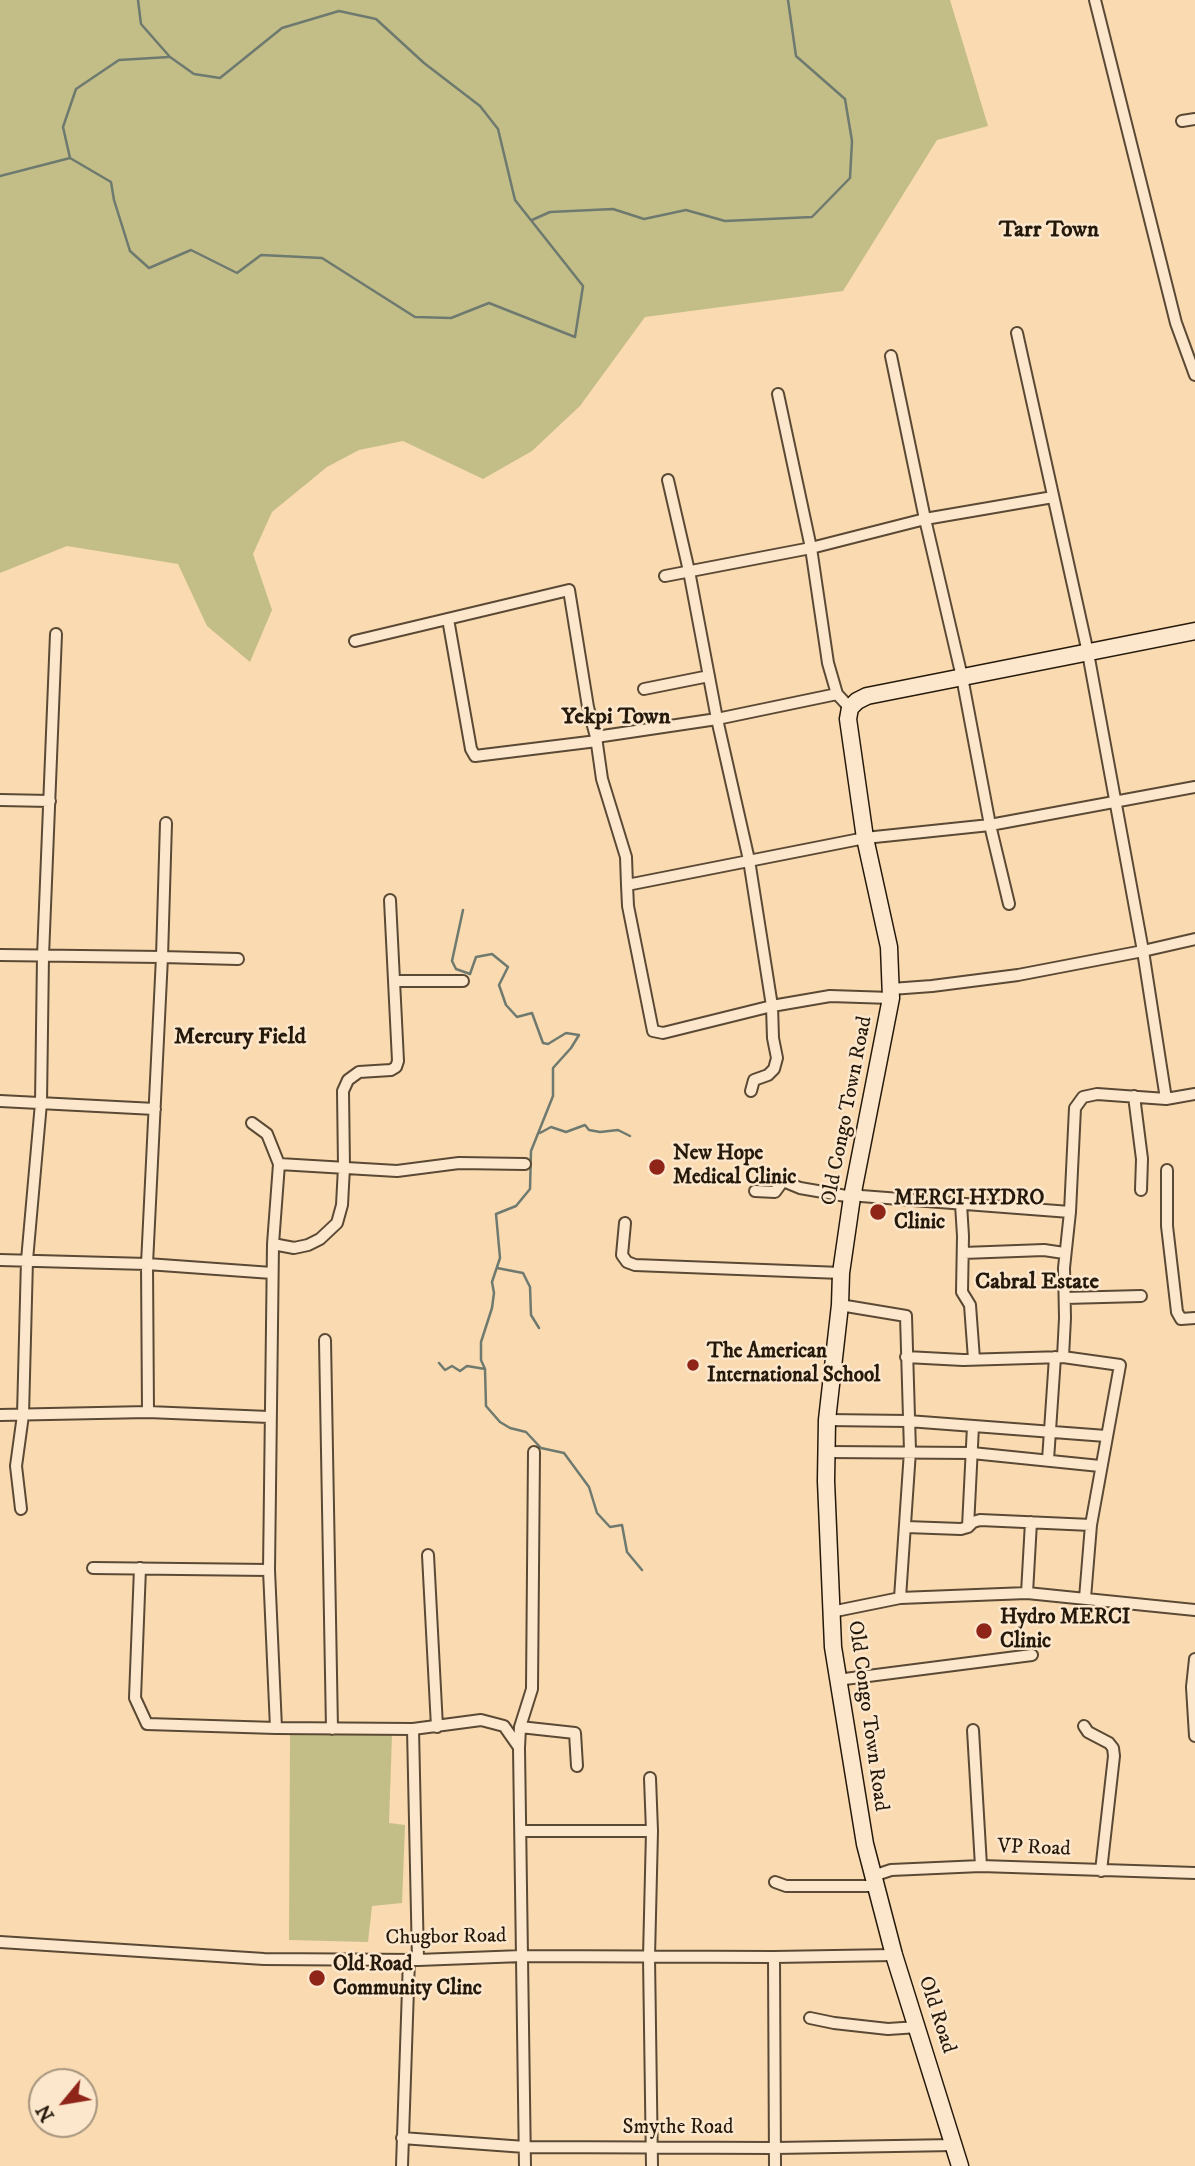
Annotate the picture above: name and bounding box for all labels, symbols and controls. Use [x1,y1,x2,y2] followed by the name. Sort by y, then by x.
[999,217,1099,245] district label: Tarr Town
[561,704,671,732] district label: Yekpi Town
[817,1014,879,1208] street label: Old Congo Town Road
[174,1024,306,1052] district label: Mercury Field
[673,1142,796,1192] place label: New Hope Medical Clinic
[647,1157,667,1177] marker: New Hope Medical Clinic
[894,1187,1044,1237] place label: MERCI HYDRO Clinic
[868,1202,888,1222] marker: MERCI HYDRO Clinic
[975,1269,1099,1297] district label: Cabral Estate
[707,1340,880,1390] place label: The American International School
[685,1357,701,1373] marker: The American International School
[1000,1606,1131,1656] place label: Hydro MERCI Clinic
[841,1619,893,1813] street label: Old Congo Town Road
[974,1621,994,1641] marker: Hydro MERCI Clinic
[997,1835,1071,1863] street label: VP Road
[385,1924,507,1952] street label: Chugbor Road
[333,1953,482,2003] place label: Old Road Community Clinc
[307,1968,327,1988] marker: Old Road Community Clinc
[912,1973,960,2057] street label: Old Road
[28,2068,98,2138] north arrow
[32,2100,60,2125] text: N
[623,2116,733,2142] street label: Smythe Road

